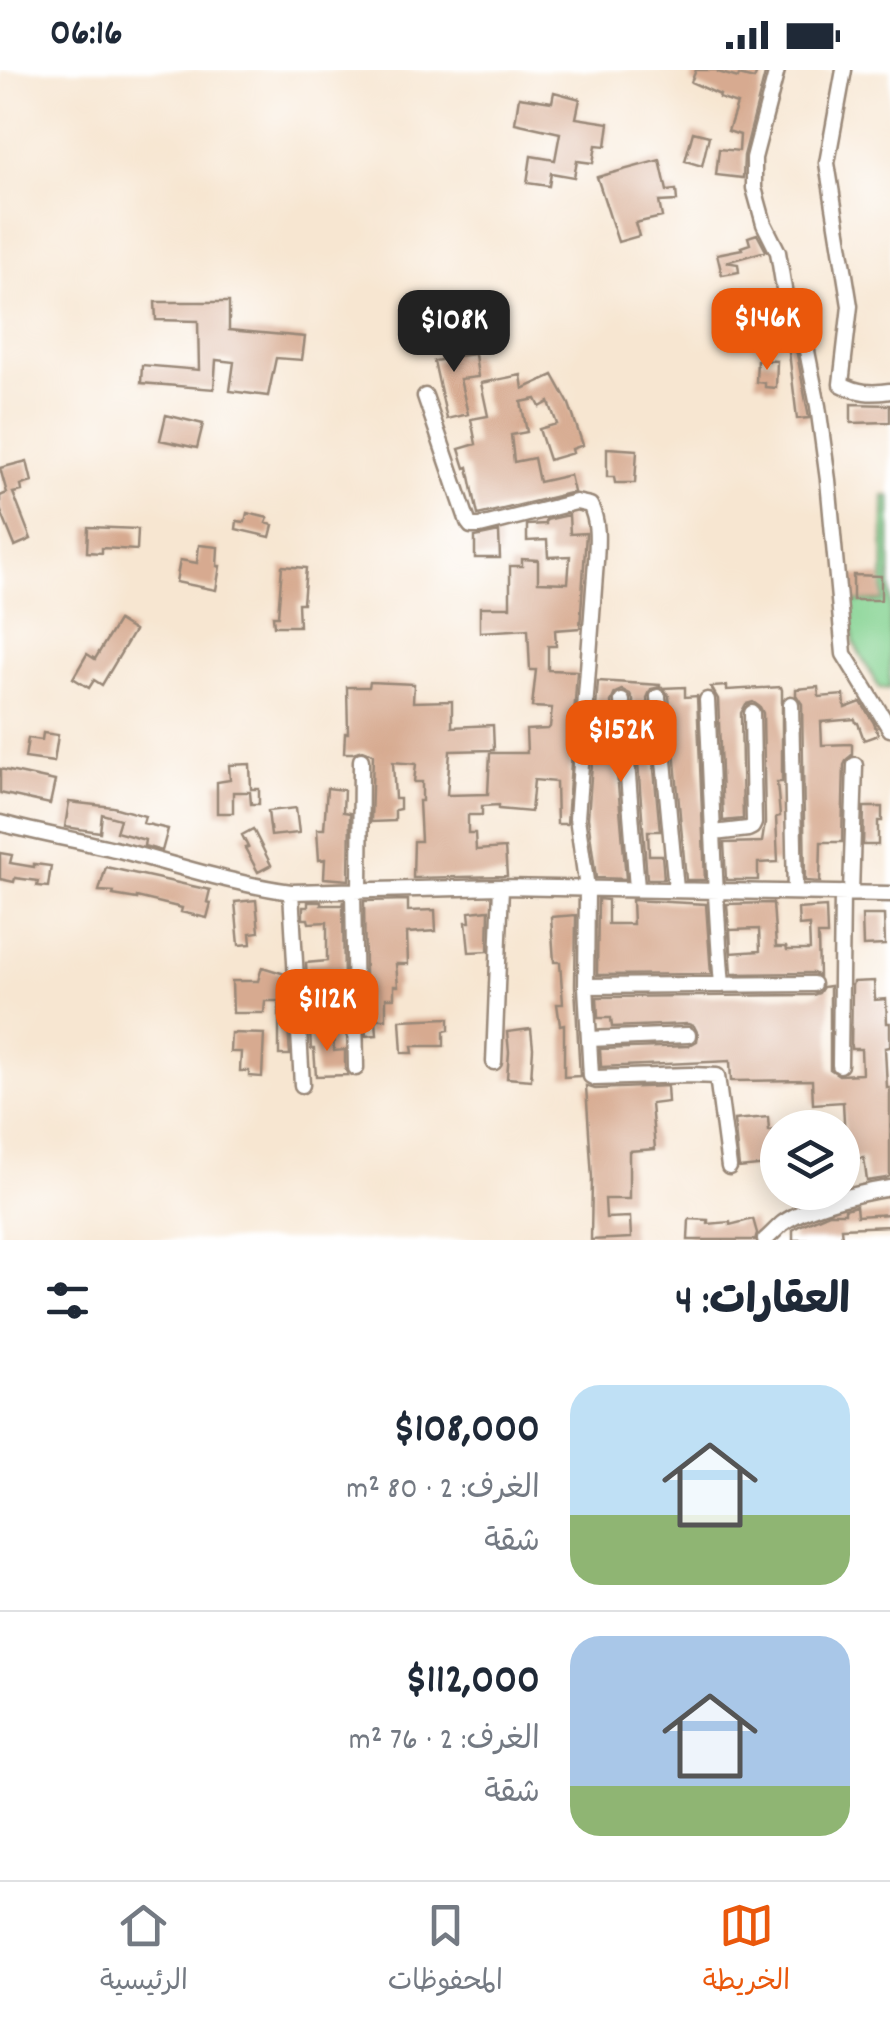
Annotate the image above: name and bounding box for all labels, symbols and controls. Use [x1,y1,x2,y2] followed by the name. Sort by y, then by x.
[50,8,123,63] text: 06:16
[697,288,837,373] pin: $146K
[384,290,524,375] pin: $108K
[734,297,800,343] text: $146K
[420,299,488,345] text: $108K
[551,700,691,785] pin: $152K
[588,709,654,755] text: $152K
[257,969,397,1054] pin: $112K
[297,978,357,1024] text: $112K
[760,1110,860,1210] map controls
[760,1110,860,1210] button: layers
[40,1273,95,1328] icon: filters
[675,1274,850,1334] text: العقارات: 4
[393,1402,540,1462] text: $108,000
[650,1425,770,1545] icon: home
[346,1468,540,1514] text: الغرف: 2 · 80 m²
[484,1521,540,1567] text: شقة
[405,1653,540,1713] text: $112,000
[650,1676,770,1796] icon: home
[349,1719,540,1765] text: الغرف: 2 · 76 m²
[484,1772,540,1818] text: شقة
[100,1898,188,2004] tab: الرئيسية
[388,1898,503,2004] tab: المحفوظات
[703,1898,790,2004] tab: الخريطة

